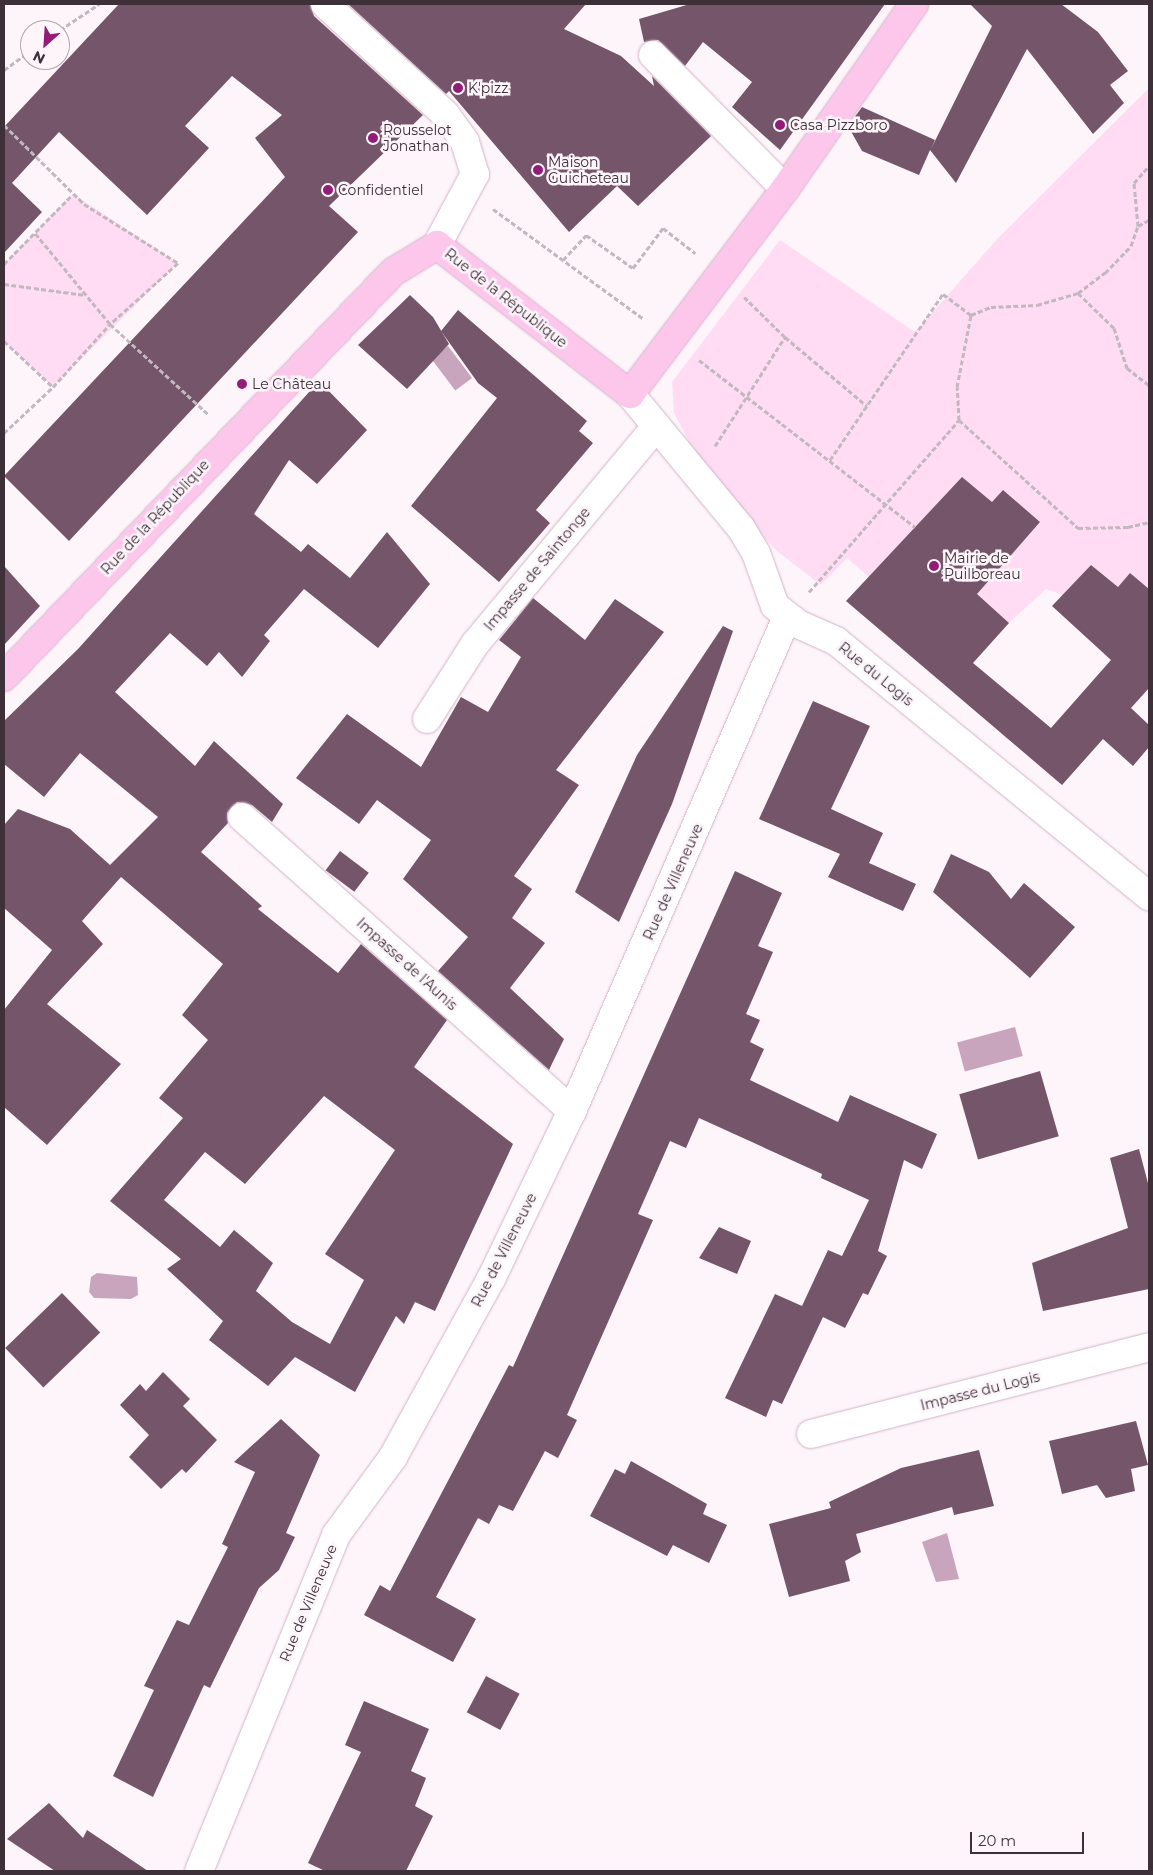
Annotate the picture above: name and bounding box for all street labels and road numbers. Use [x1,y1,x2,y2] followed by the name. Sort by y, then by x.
[441,245,571,351] street label: Rue de la République
[97,456,213,578] street label: Rue de la République
[480,504,594,634] street label: Impasse de Saintonge
[835,639,917,709] street label: Rue du Logis
[640,821,706,943] street label: Rue de Villeneuve
[353,914,461,1014] street label: Impasse de l'Aunis
[468,1190,540,1310] street label: Rue de Villeneuve
[919,1368,1041,1414] street label: Impasse du Logis
[276,1542,340,1664] street label: Rue de Villeneuve

